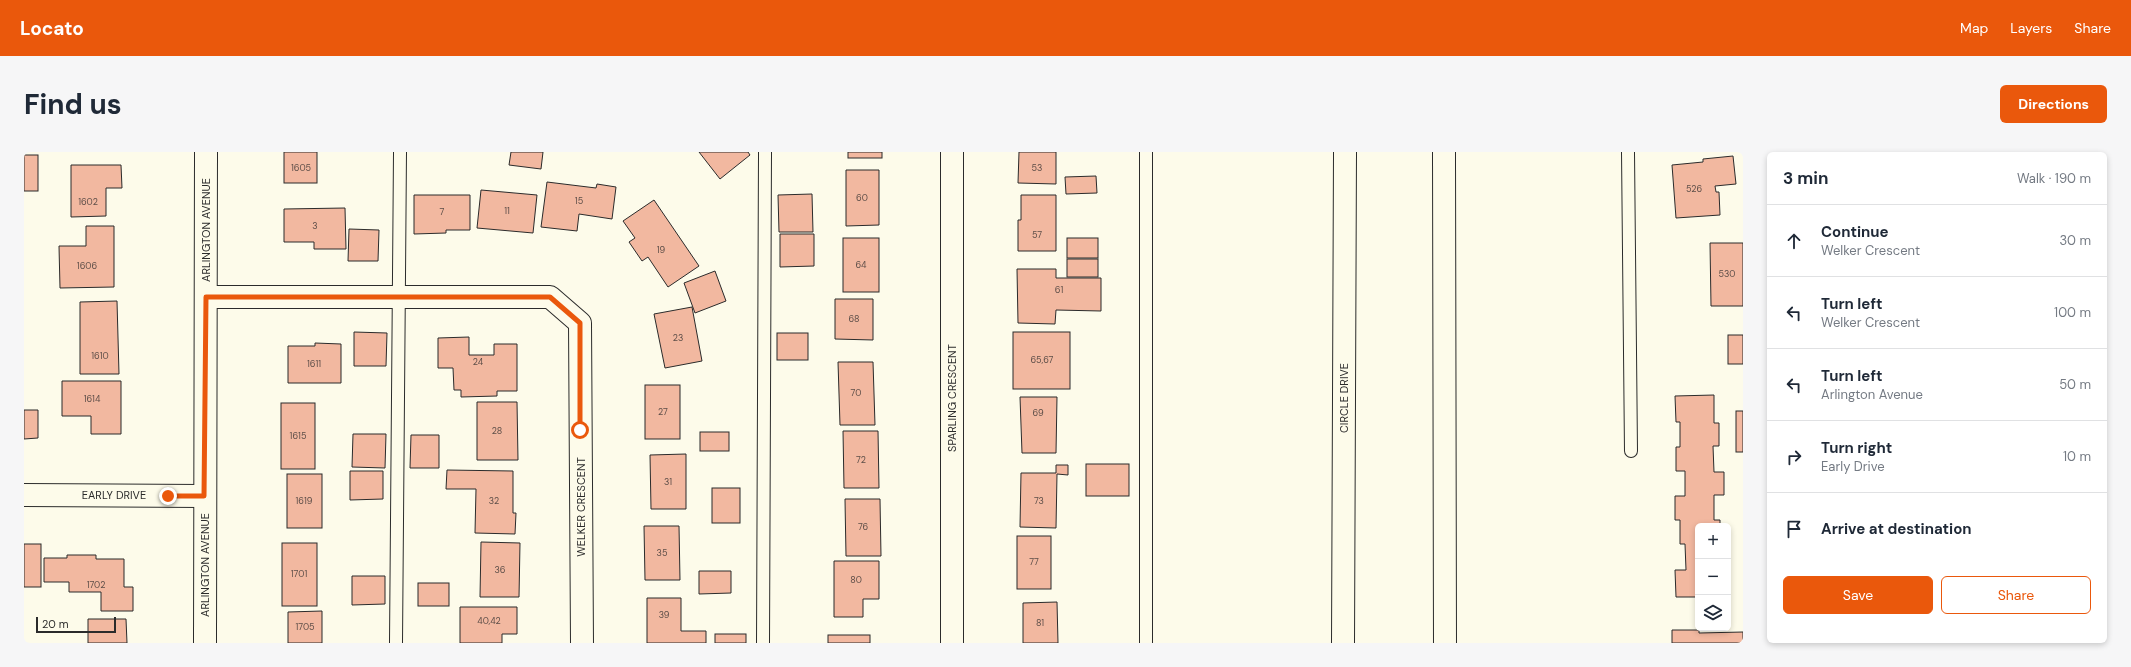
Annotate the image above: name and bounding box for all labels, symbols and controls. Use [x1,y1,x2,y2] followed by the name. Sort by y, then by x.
[20,16,84,41] text: Locato
[1960,19,1988,37] text: Map
[2010,19,2052,37] text: Layers
[2074,19,2111,37] text: Share
[2000,85,2107,123] button: Directions
[24,86,122,123] text: Find us
[291,162,311,174] house number: 1605
[1032,162,1042,174] house number: 53
[1783,167,1828,189] text: 3 min
[2017,170,2091,187] text: Walk · 190 m
[199,178,213,282] street label: ARLINGTON AVENUE
[1686,183,1702,195] house number: 526
[856,192,868,204] house number: 60
[575,195,583,207] house number: 15
[78,196,98,208] house number: 1602
[504,205,510,217] house number: 11
[440,206,445,218] house number: 7
[312,220,318,232] house number: 3
[1821,222,1889,242] text: Continue
[1032,229,1042,241] house number: 57
[1783,230,1805,252] icon: ahead
[2059,232,2091,249] text: 30 m
[1821,242,1920,259] text: Welker Crescent
[657,244,666,256] house number: 19
[855,259,867,271] house number: 64
[77,260,97,272] house number: 1606
[1719,268,1735,280] house number: 530
[1055,284,1063,296] house number: 61
[1821,294,1882,314] text: Turn left
[1783,302,1805,324] icon: left
[2054,304,2091,321] text: 100 m
[848,313,860,325] house number: 68
[1821,314,1920,331] text: Welker Crescent
[673,332,683,344] house number: 23
[945,344,959,452] street label: SPARLING CRESCENT
[91,350,109,362] house number: 1610
[1031,354,1054,366] house number: 65,67
[473,356,484,368] house number: 24
[307,358,321,370] house number: 1611
[1337,363,1351,433] street label: CIRCLE DRIVE
[1821,366,1882,386] text: Turn left
[1783,374,1805,396] icon: left
[2059,376,2091,393] text: 50 m
[1821,386,1923,403] text: Arlington Avenue
[851,387,861,399] house number: 70
[84,393,101,405] house number: 1614
[658,406,668,418] house number: 27
[1032,407,1044,419] house number: 69
[571,421,589,439] route start
[492,425,502,437] house number: 28
[290,430,306,442] house number: 1615
[1821,438,1892,458] text: Turn right
[1783,446,1805,468] icon: right
[2063,448,2091,465] text: 10 m
[856,454,866,466] house number: 72
[574,457,588,557] street label: WELKER CRESCENT
[1821,458,1885,475] text: Early Drive
[664,476,672,488] house number: 31
[159,487,177,505] route end
[82,488,146,502] street label: EARLY DRIVE
[296,495,313,507] house number: 1619
[489,495,499,507] house number: 32
[1034,495,1044,507] house number: 73
[198,513,212,617] street label: ARLINGTON AVENUE
[1783,518,1805,540] icon: arrive
[1821,519,1972,539] text: Arrive at destination
[858,521,868,533] house number: 76
[1695,523,1731,631] map controls
[1695,523,1731,559] button: +
[657,547,667,559] house number: 35
[1029,556,1039,568] house number: 77
[1695,559,1731,595] button: −
[495,564,506,576] house number: 36
[291,568,307,580] house number: 1701
[850,574,862,586] house number: 80
[1783,576,1933,614] button: Save
[1941,576,2091,614] button: Share
[87,579,105,591] house number: 1702
[1695,595,1731,631] button: layers
[659,609,670,621] house number: 39
[36,615,116,634] scale bar
[477,615,501,627] house number: 40,42
[42,617,68,631] text: 20 m
[1036,617,1044,629] house number: 81
[295,621,315,633] house number: 1705

